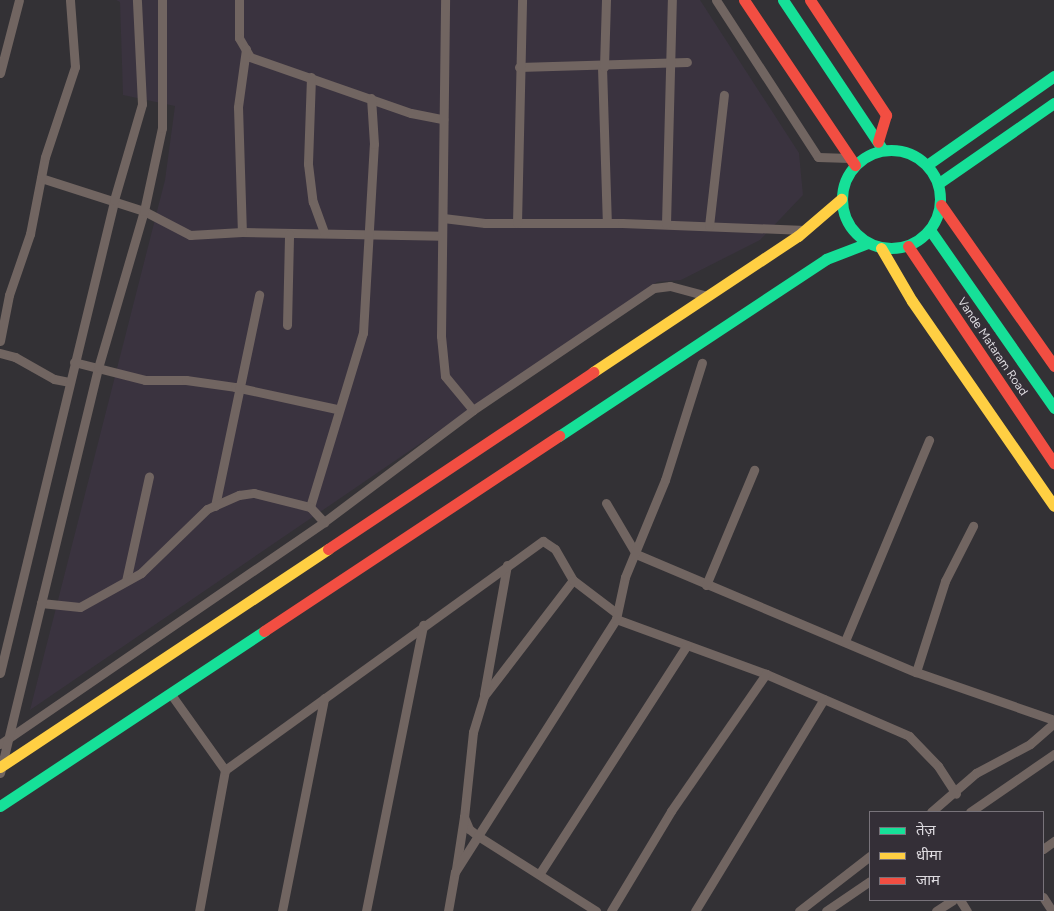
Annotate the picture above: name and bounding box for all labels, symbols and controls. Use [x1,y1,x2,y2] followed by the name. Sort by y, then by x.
[954,295,1030,399] street label: Vande Mataram Road
[869,811,1044,901] legend
[916,821,936,839] text: तेज़
[916,846,942,864] text: धीमा
[916,871,940,889] text: जाम

